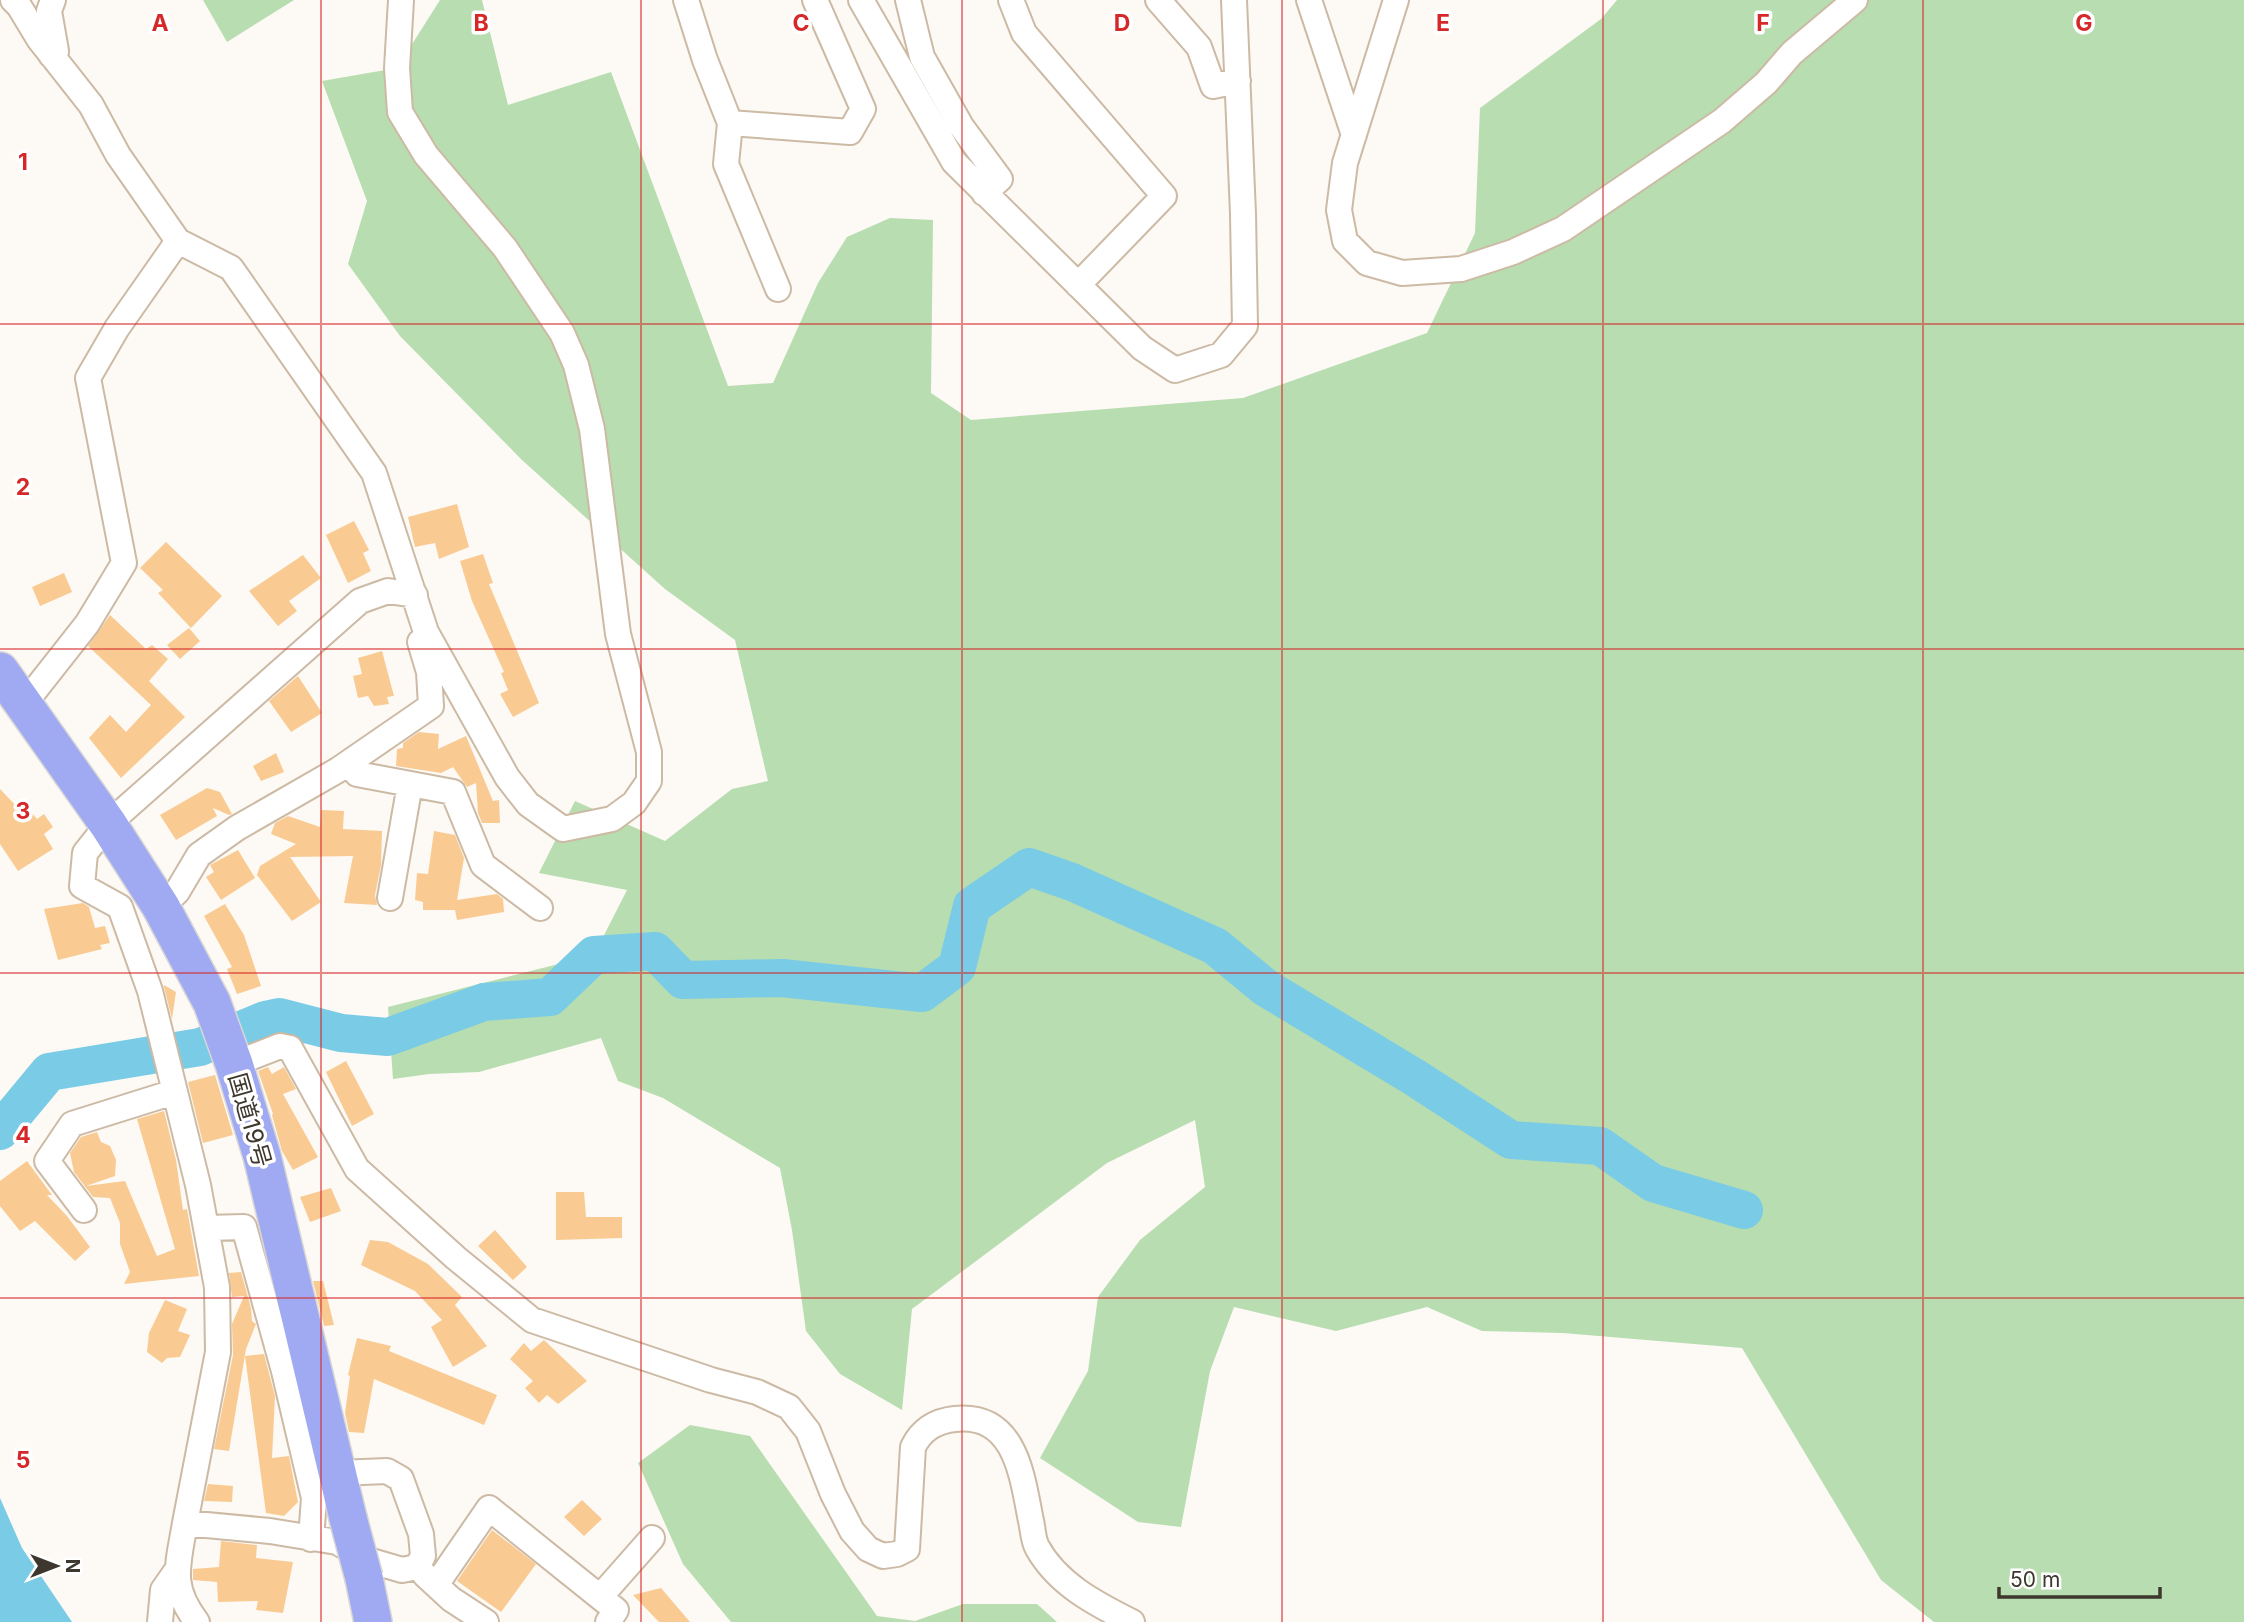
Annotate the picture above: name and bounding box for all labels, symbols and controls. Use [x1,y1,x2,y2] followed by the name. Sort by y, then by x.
[151,9,169,37] text: A
[473,9,489,37] text: B
[792,9,810,37] text: C
[1114,9,1130,37] text: D
[1436,9,1450,37] text: E
[1756,9,1770,37] text: F
[2075,9,2093,37] text: G
[18,148,28,176] text: 1
[16,473,30,501] text: 2
[16,797,30,825] text: 3
[223,1070,277,1170] street label: 国道19号
[15,1121,31,1149] text: 4
[16,1446,30,1474] text: 5
[21,1531,91,1601] north arrow
[1999,1556,2160,1600] scale bar
[61,1559,84,1573] text: N
[2010,1567,2060,1592] text: 50 m

